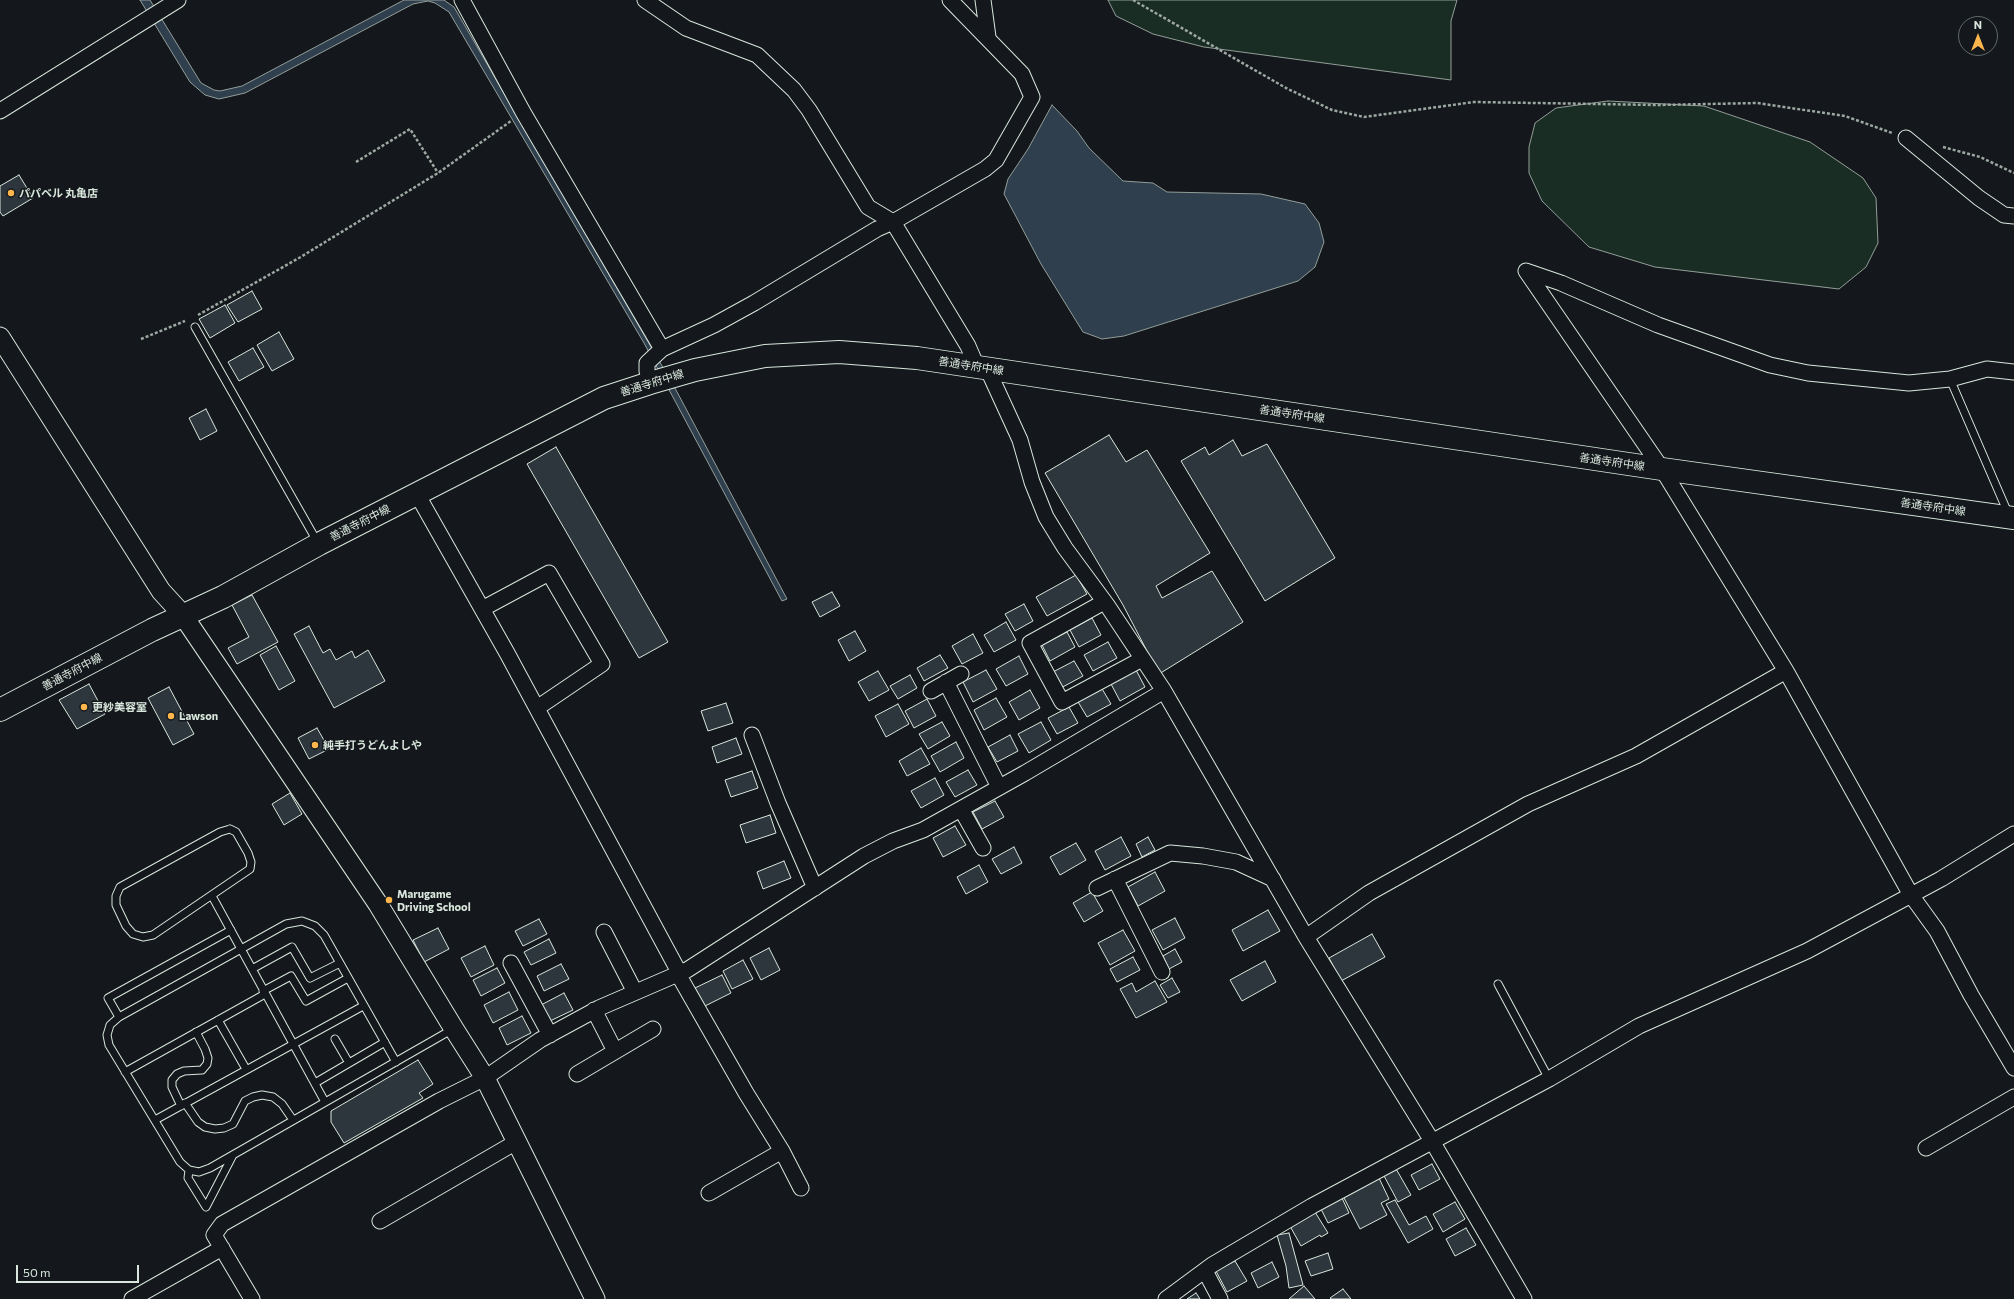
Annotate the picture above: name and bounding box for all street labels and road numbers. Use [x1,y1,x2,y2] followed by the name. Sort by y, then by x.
[937,354,1005,378] street label: 善通寺府中線
[619,367,685,399] street label: 善通寺府中線
[1258,403,1326,425] street label: 善通寺府中線
[1578,451,1646,473] street label: 善通寺府中線
[1899,496,1967,518] street label: 善通寺府中線
[328,502,392,544] street label: 善通寺府中線
[40,651,104,693] street label: 善通寺府中線

